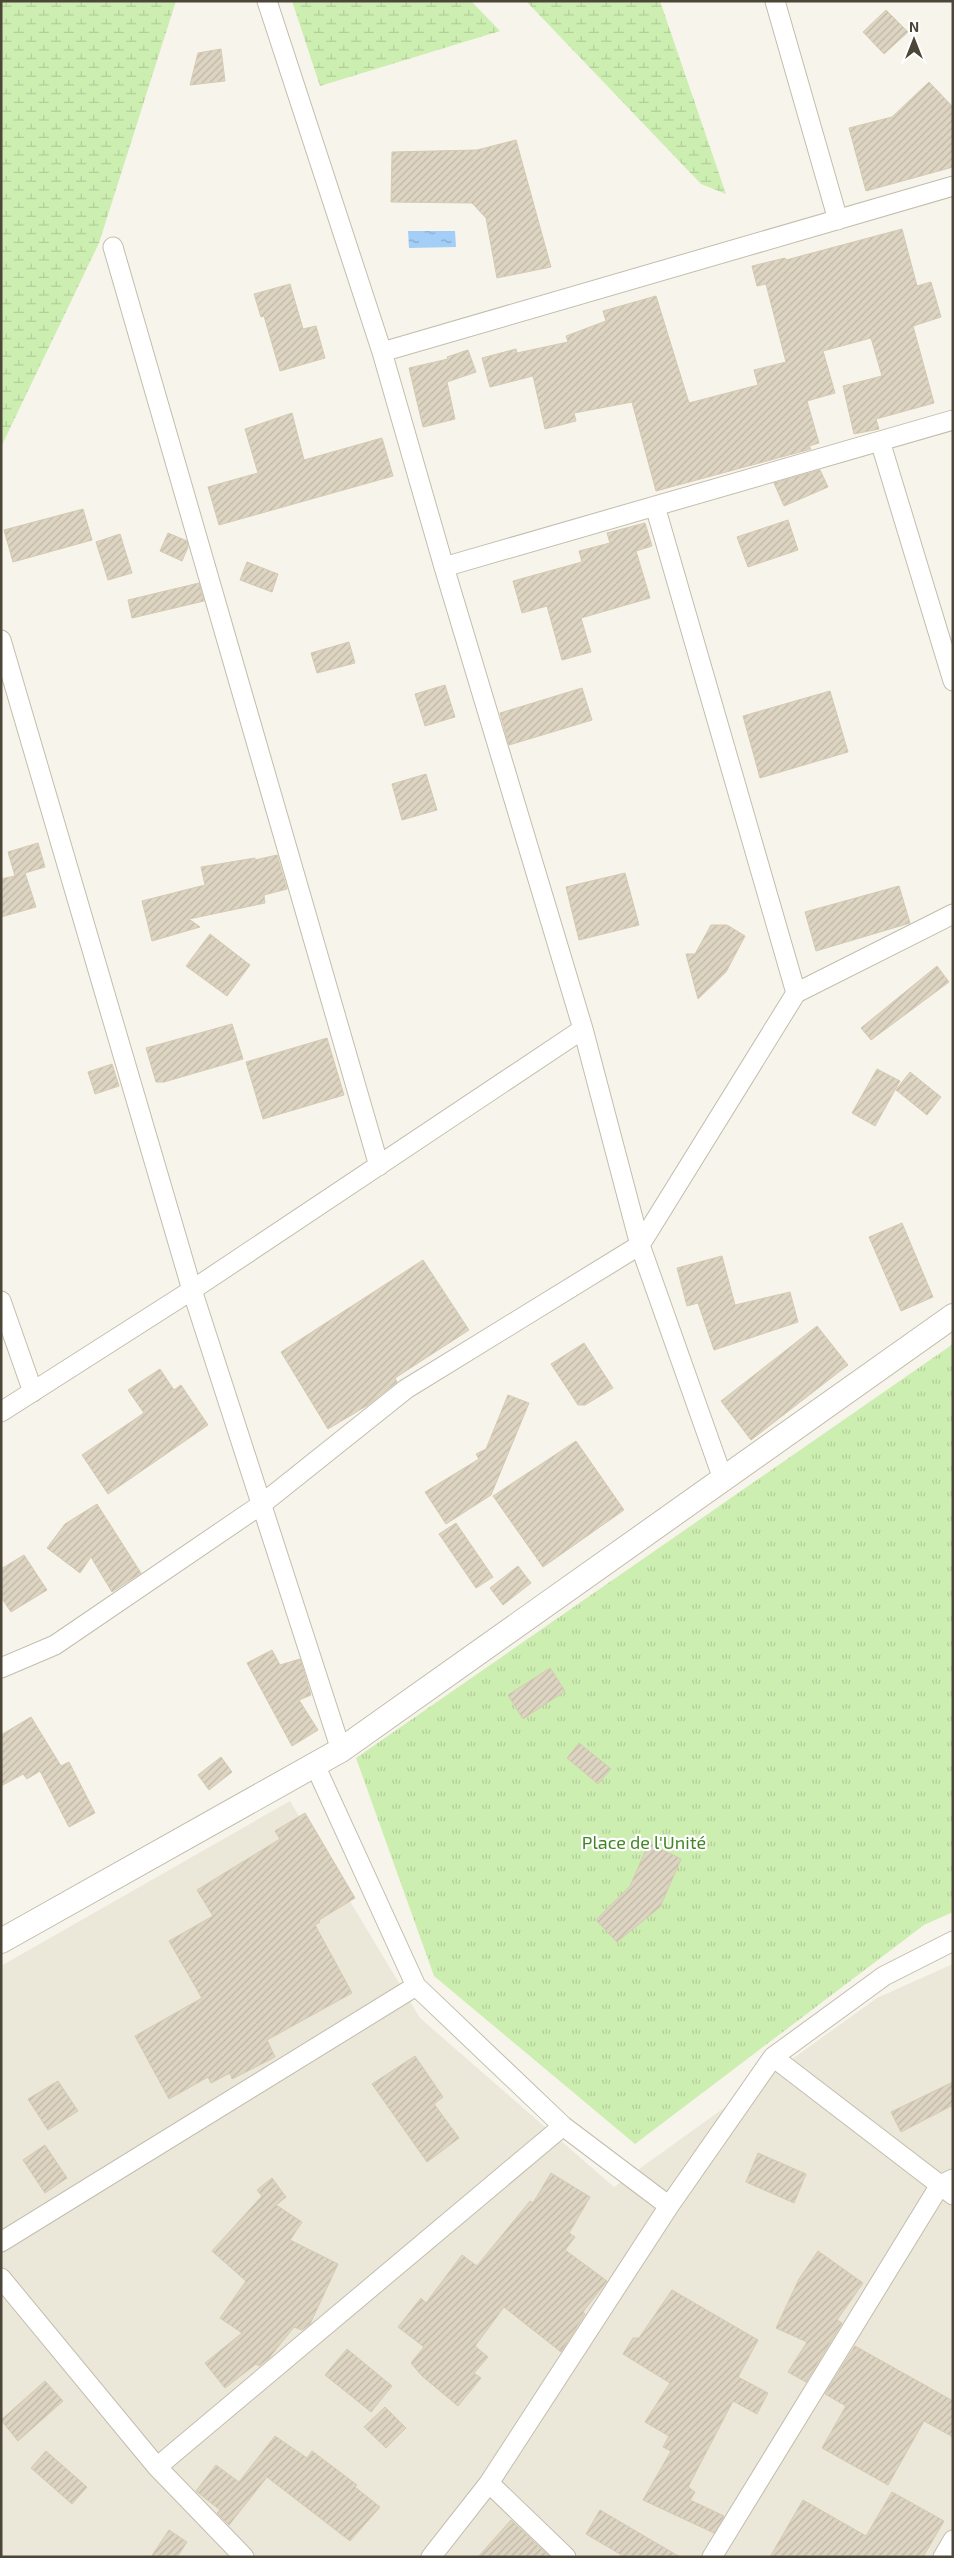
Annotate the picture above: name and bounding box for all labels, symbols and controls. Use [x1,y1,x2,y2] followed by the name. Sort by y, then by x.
[889,15,939,65] north arrow
[909,18,919,35] text: N
[582,1831,706,1853] park label: Place de l'Unité

